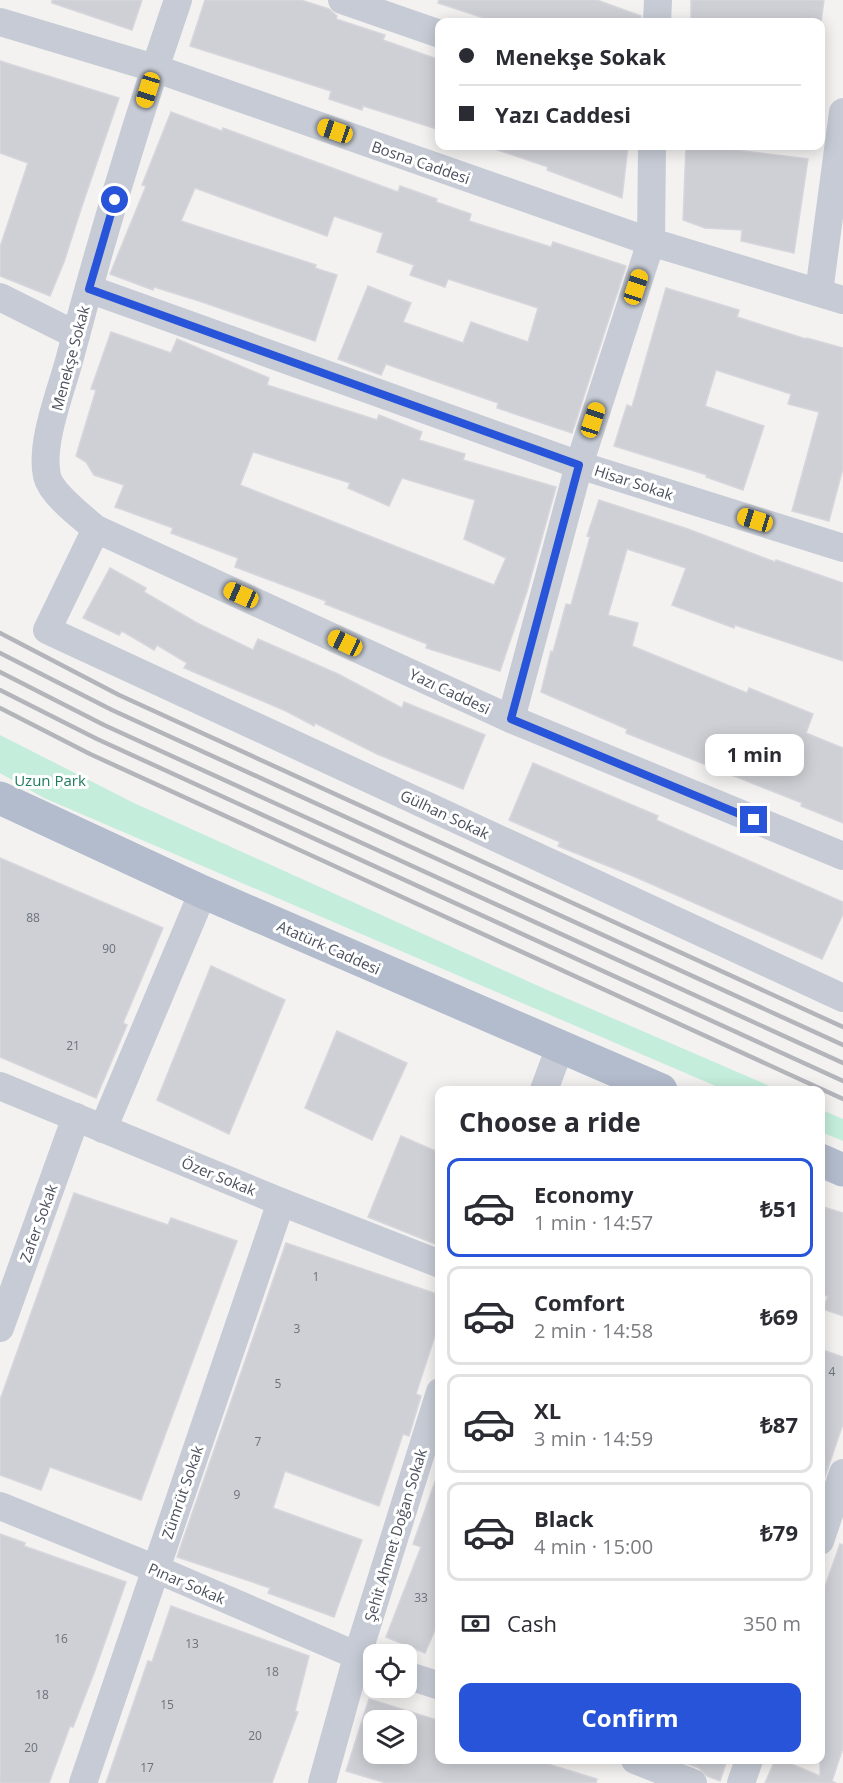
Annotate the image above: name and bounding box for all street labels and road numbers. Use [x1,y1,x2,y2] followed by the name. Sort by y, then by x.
[369,136,473,188] street label: Bosna Caddesi
[46,303,94,413] street label: Menekşe Sokak
[592,460,676,504] street label: Hisar Sokak
[406,664,494,718] street label: Yazı Caddesi
[397,785,493,843] street label: Gülhan Sokak
[274,915,384,979] street label: Atatürk Caddesi
[179,1152,259,1200] street label: Özer Sokak
[15,1181,61,1265] street label: Zafer Sokak
[157,1442,207,1541] street label: Zümrüt Sokak
[359,1446,431,1624] street label: Şehit Ahmet Doğan Sokak
[145,1558,229,1608] street label: Pınar Sokak

